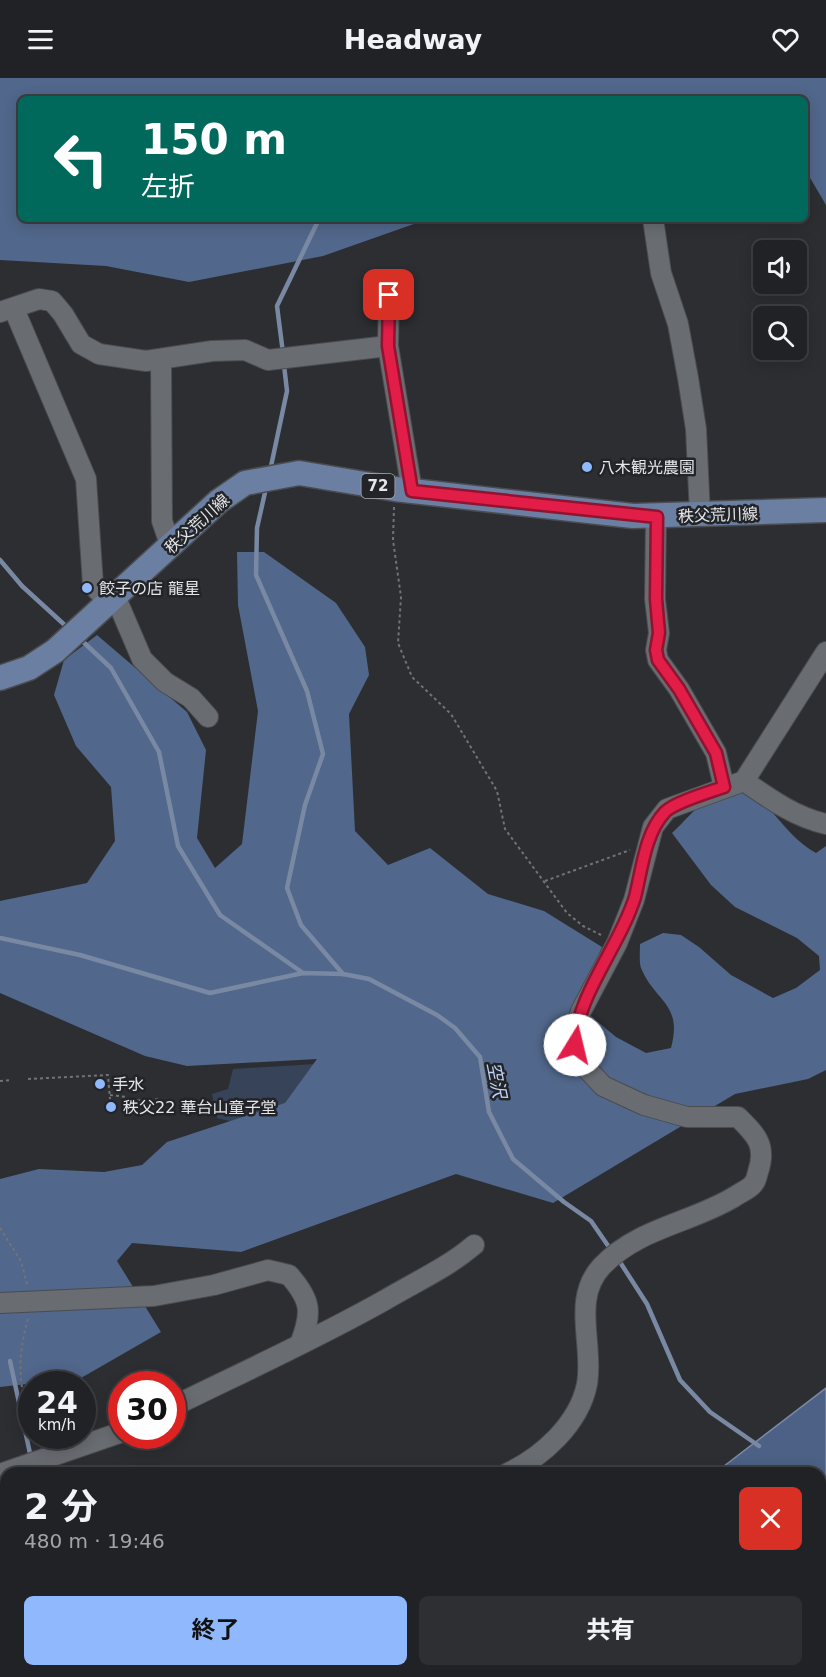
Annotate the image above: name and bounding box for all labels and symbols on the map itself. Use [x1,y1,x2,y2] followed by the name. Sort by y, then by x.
[363,269,414,320] pin
[599,458,695,477] place label: 八木観光農園
[580,460,594,474] marker: 八木観光農園
[362,474,394,498] road number: 72
[161,490,233,558] street label: 秩父荒川線
[678,504,758,526] street label: 秩父荒川線
[99,579,200,598] place label: 餃子の店 龍星
[80,581,94,595] marker: 餃子の店 龍星
[543,1013,607,1077] position arrow
[483,1060,511,1102] water label: 空沢
[112,1075,144,1094] place label: 手水
[93,1077,107,1091] marker: 手水
[123,1098,276,1117] place label: 秩父22 華台山童子堂
[104,1100,118,1114] marker: 秩父22 華台山童子堂
[108,1371,186,1449] speed limit sign: 30

